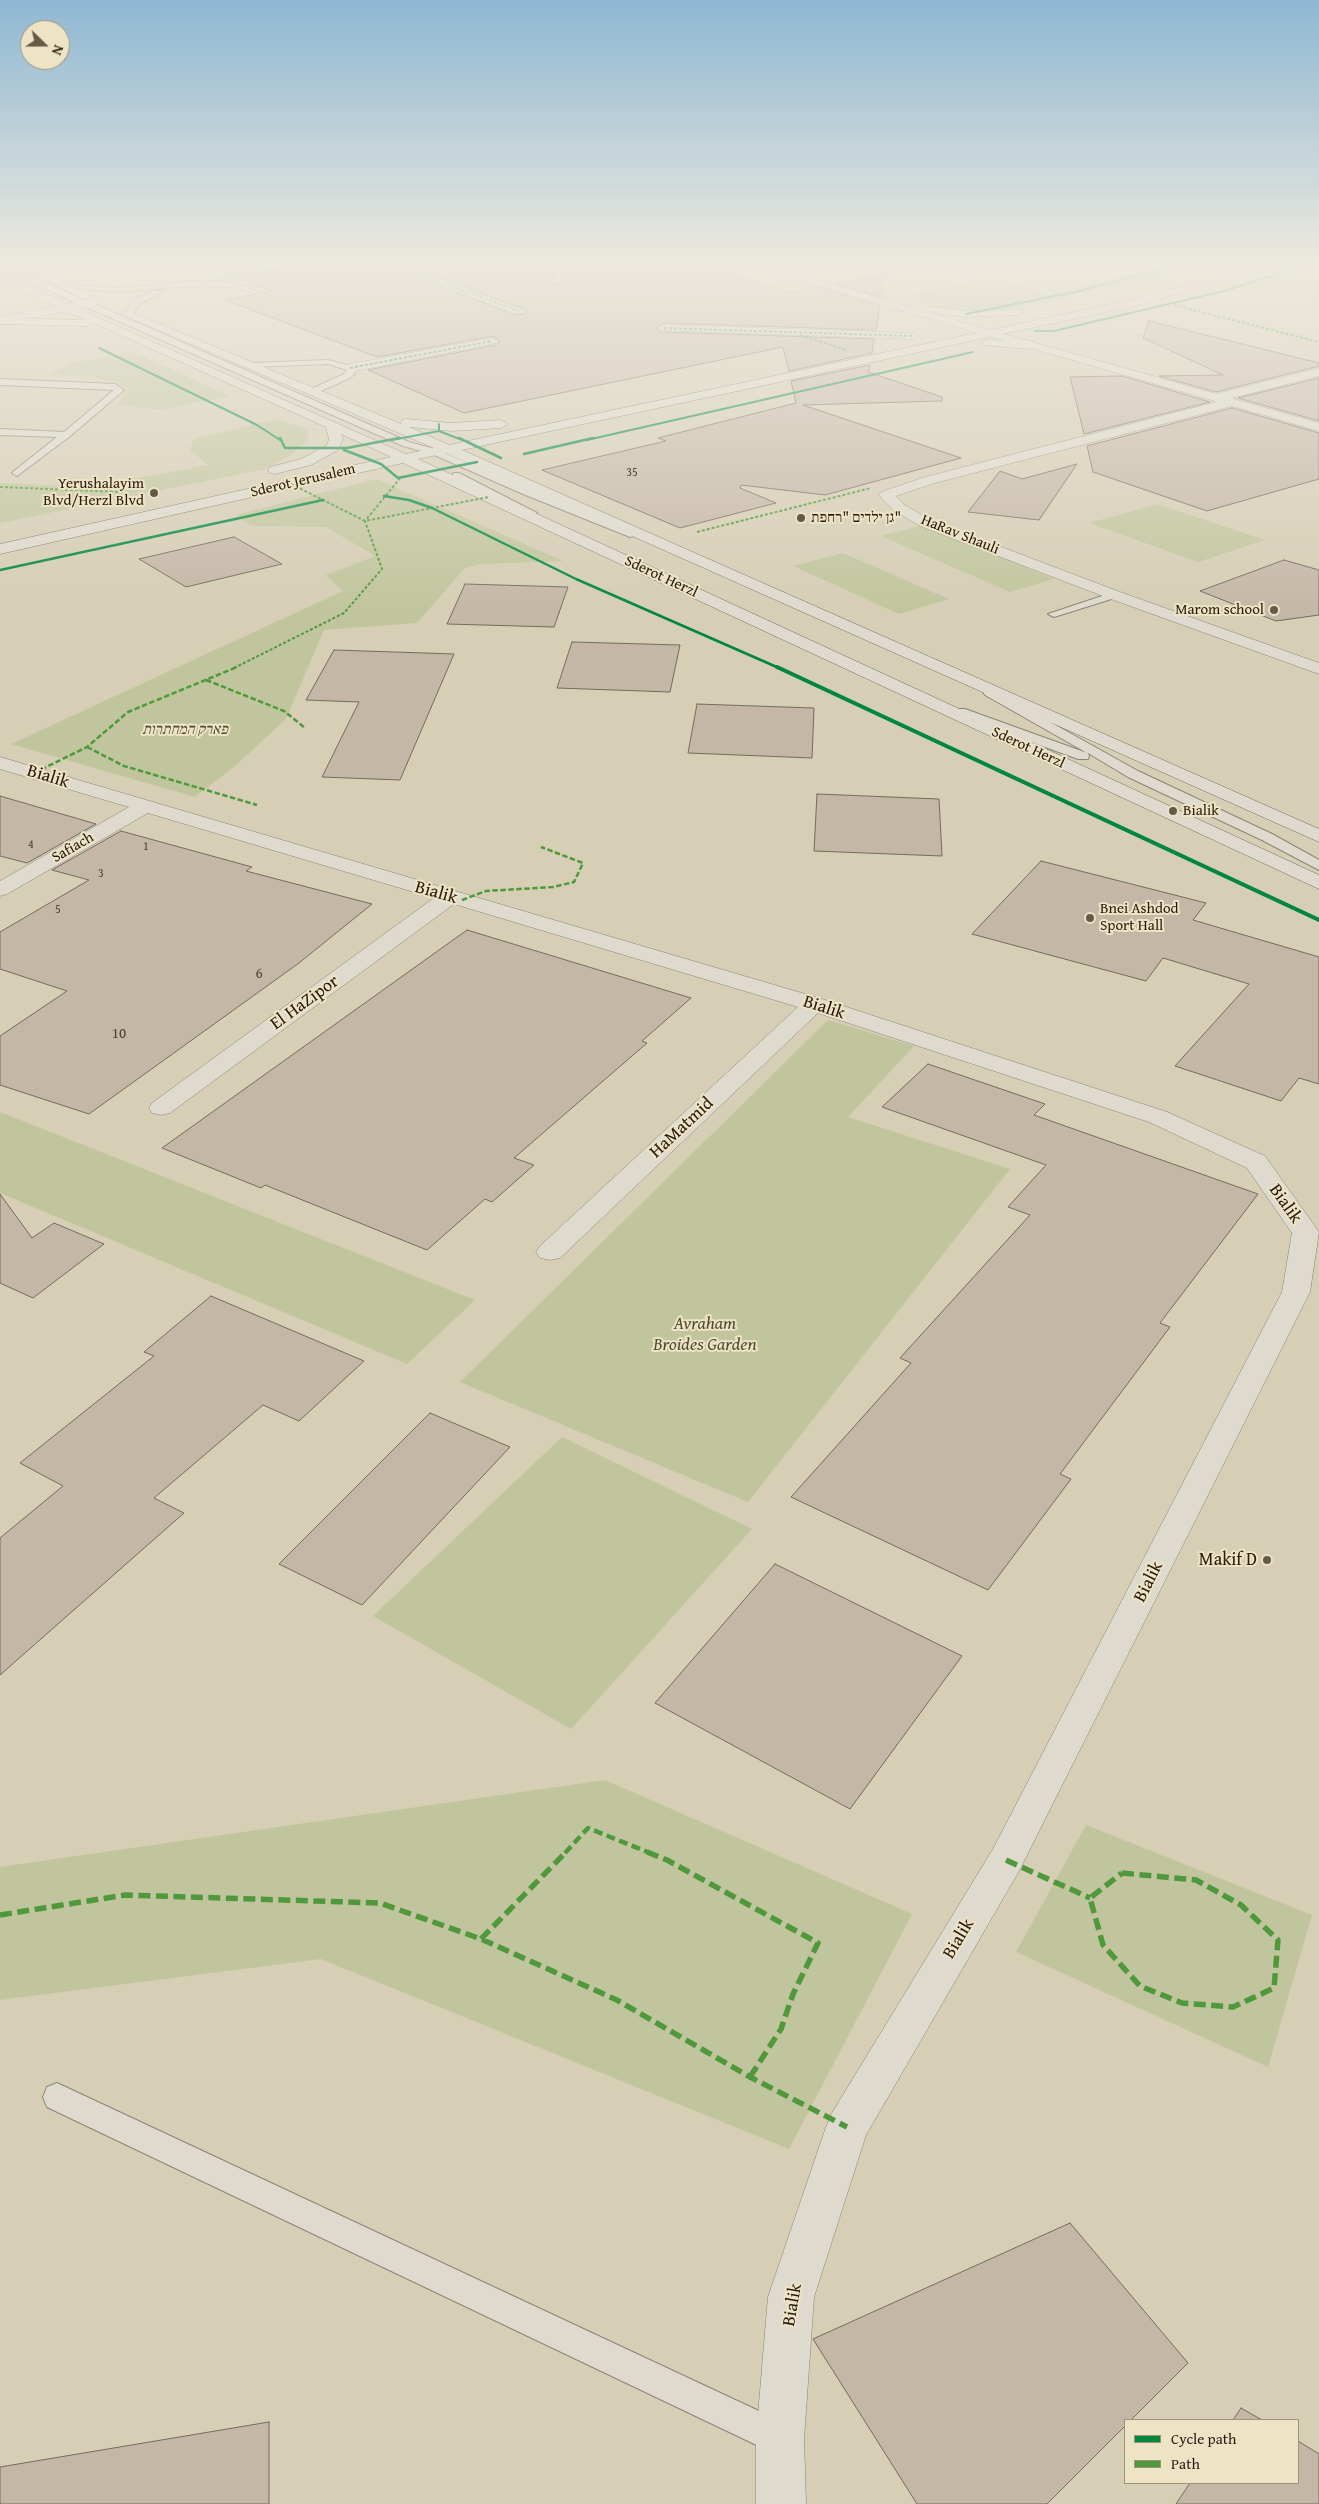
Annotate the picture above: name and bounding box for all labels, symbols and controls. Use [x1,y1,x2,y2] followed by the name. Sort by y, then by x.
[20,20,70,70] north arrow
[47,42,69,58] text: N
[249,460,357,502] street label: Sderot Jerusalem
[626,466,638,480] house number: 35
[43,475,144,510] place label: Yerushalayim Blvd/Herzl Blvd
[148,487,160,499] marker: Yerushalayim Blvd/Herzl Blvd
[811,509,901,527] place label: גן ילדים "רחפת"
[918,511,1002,559] street label: HaRav Shauli
[795,512,807,524] marker: גן ילדים "רחפת"
[622,552,700,602] street label: Sderot Herzl
[1175,601,1264,619] place label: Marom school
[1268,604,1280,616] marker: Marom school
[142,721,228,739] park label: פארק המחתרות
[989,723,1067,773] street label: Sderot Herzl
[24,760,72,794] street label: Bialik
[1183,802,1219,820] place label: Bialik
[1167,805,1179,817] marker: Bialik
[49,829,97,867] street label: Safiach
[28,838,34,852] house number: 4
[143,840,149,854] house number: 1
[98,867,104,881] house number: 3
[412,877,460,909] street label: Bialik
[1100,900,1179,935] place label: Bnei Ashdod Sport Hall
[55,903,61,917] house number: 5
[1084,912,1096,924] marker: Bnei Ashdod Sport Hall
[255,965,263,983] house number: 6
[266,971,344,1035] street label: El HaZipor
[800,991,848,1025] street label: Bialik
[112,1025,126,1043] house number: 10
[646,1093,718,1163] street label: HaMatmid
[1264,1180,1306,1228] street label: Bialik
[653,1313,757,1356] park label: Avraham Broides Garden
[1199,1549,1257,1571] place label: Makif D
[1261,1554,1273,1566] marker: Makif D
[1130,1558,1168,1606] street label: Bialik
[939,1915,979,1963] street label: Bialik
[779,2282,807,2328] street label: Bialik
[1124,2419,1299,2484] legend
[1171,2428,1237,2449] text: Cycle path
[1171,2453,1200,2474] text: Path

